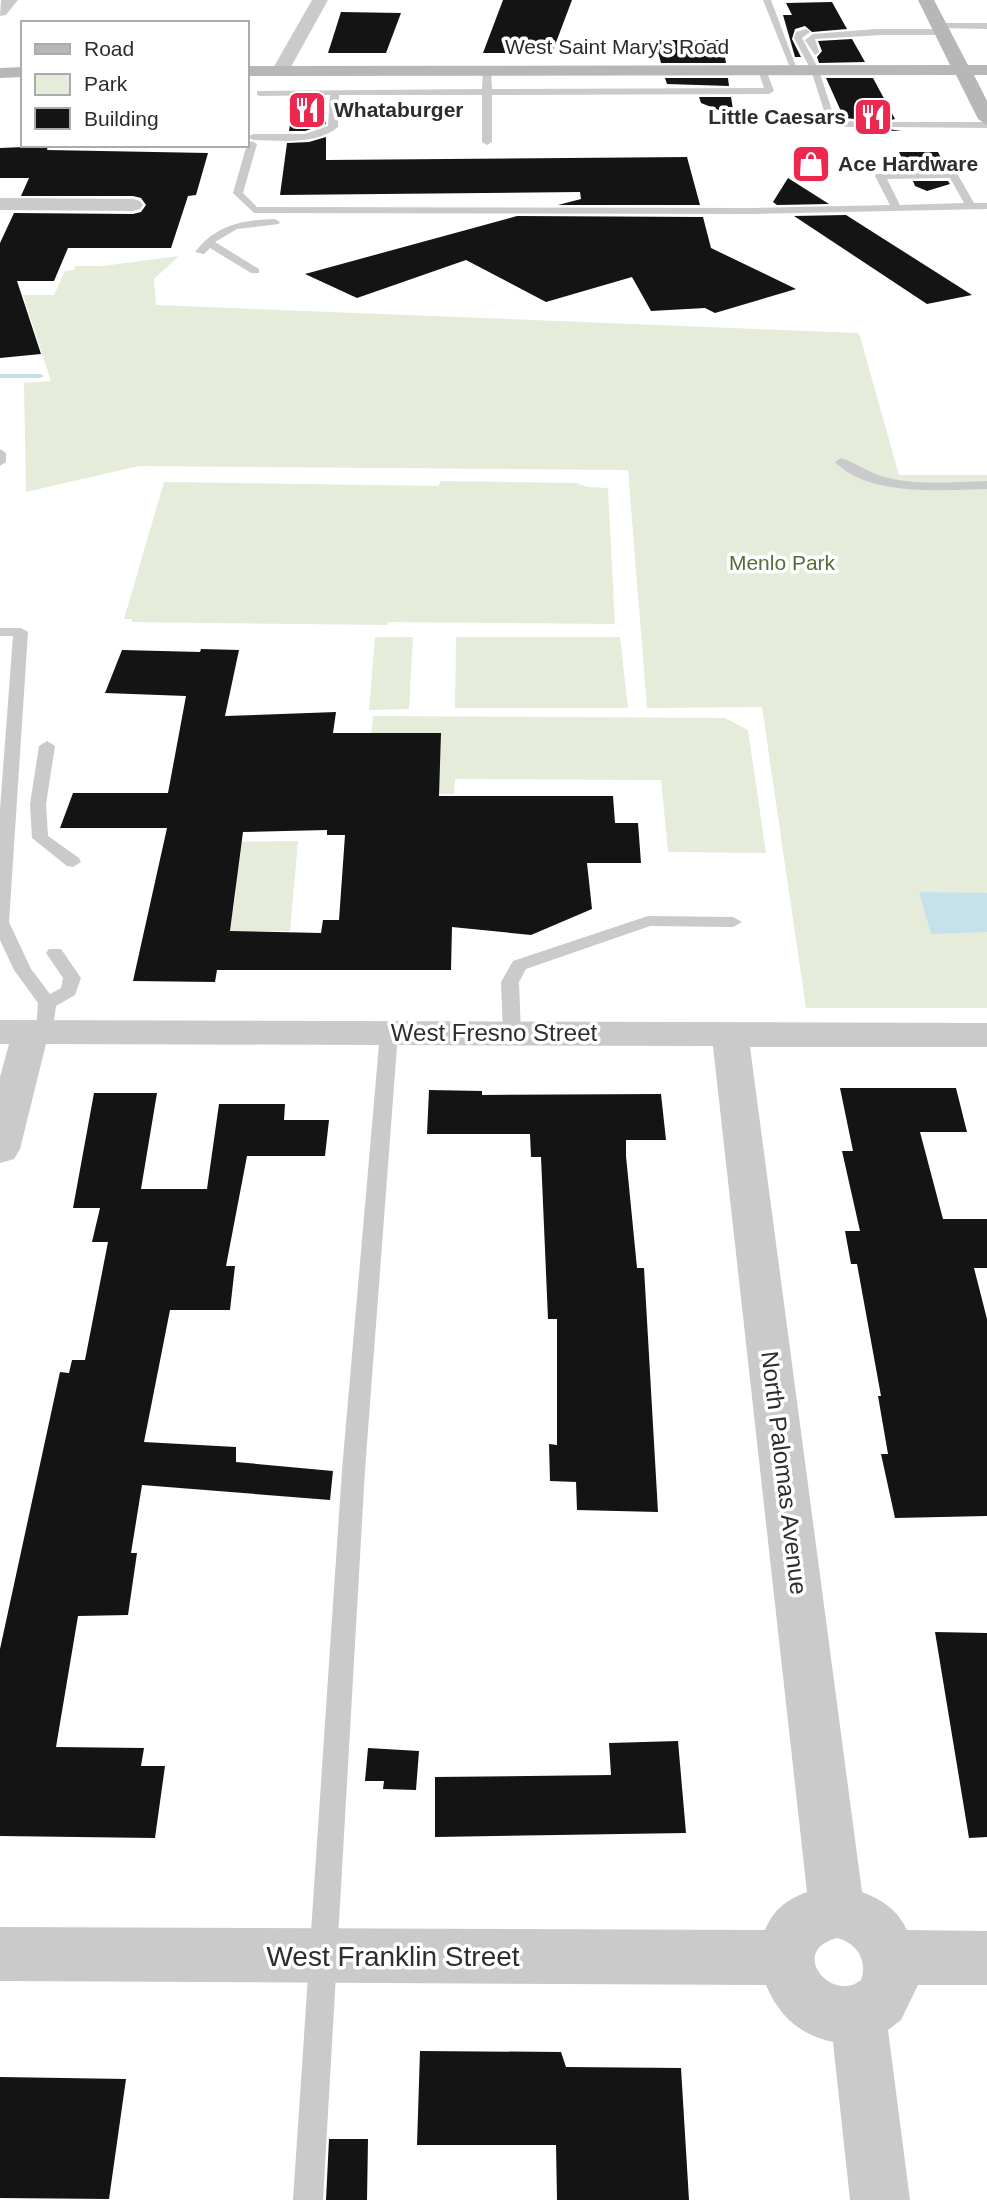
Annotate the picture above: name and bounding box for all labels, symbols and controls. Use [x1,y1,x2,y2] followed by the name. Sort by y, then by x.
[21,21,248,147] legend
[505,35,729,58] street label: West Saint Mary's Road
[84,37,134,60] text: Road
[84,72,128,95] text: Park
[286,89,328,131] restaurant icon: Whataburger
[852,96,894,138] restaurant icon: Little Caesars
[334,98,464,121] place label: Whataburger
[708,105,846,128] place label: Little Caesars
[84,107,159,130] text: Building
[790,143,832,185] shop icon: Ace Hardware
[838,152,978,175] place label: Ace Hardware
[729,551,836,574] park label: Menlo Park
[391,1019,597,1046] street label: West Fresno Street
[756,1350,813,1596] street label: North Palomas Avenue
[266,1941,520,1972] street label: West Franklin Street

